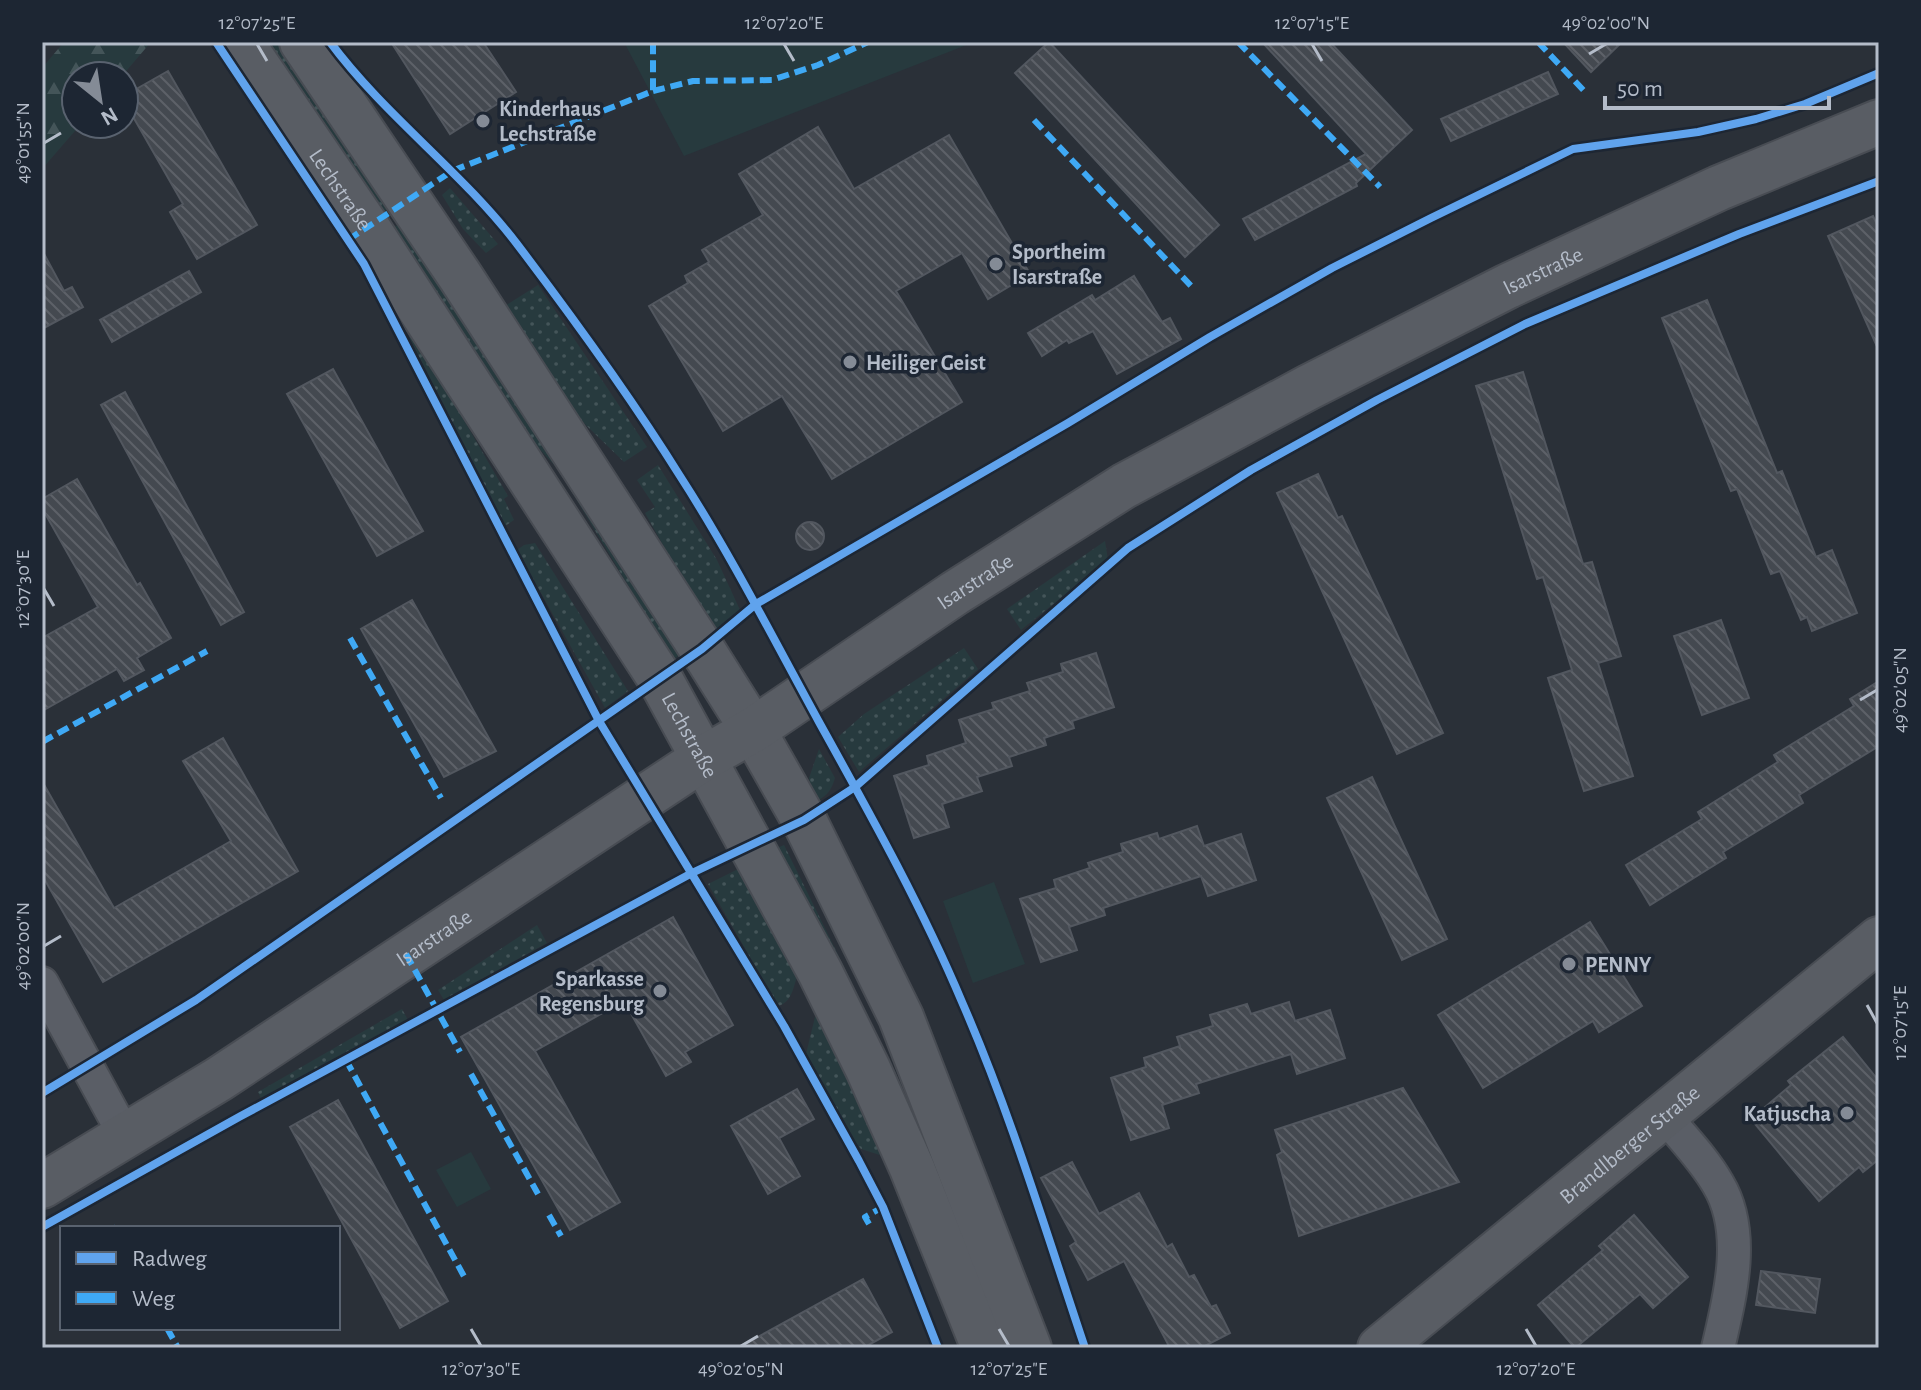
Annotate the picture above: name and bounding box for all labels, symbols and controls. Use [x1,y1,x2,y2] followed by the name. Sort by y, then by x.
[219,13,296,33] text: 12°07'25"E
[745,13,824,33] text: 12°07'20"E
[1275,13,1350,33] text: 12°07'15"E
[1562,13,1650,33] text: 49°02'00"N
[60,60,140,140] north arrow
[1605,60,1829,110] scale bar
[1617,77,1663,101] text: 50 m
[499,98,601,145] place label: Kinderhaus Lechstraße
[13,102,33,184] text: 49°01'55"N
[97,103,122,130] text: N
[474,112,492,130] marker: Kinderhaus Lechstraße
[305,145,376,235] street label: Lechstraße
[1012,241,1106,288] place label: Sportheim Isarstraße
[1499,243,1586,299] street label: Isarstraße
[987,255,1005,273] marker: Sportheim Isarstraße
[866,352,986,374] place label: Heiliger Geist
[841,353,859,371] marker: Heiliger Geist
[933,549,1017,614] street label: Isarstraße
[13,550,33,628] text: 12°07'30"E
[1890,647,1910,733] text: 49°02'05"N
[658,689,722,782] street label: Lechstraße
[13,902,33,990] text: 49°02'00"N
[392,905,476,971] street label: Isarstraße
[1585,954,1652,976] place label: PENNY
[1560,955,1578,973] marker: PENNY
[539,968,645,1015] place label: Sparkasse Regensburg
[651,982,669,1000] marker: Sparkasse Regensburg
[1890,985,1910,1060] text: 12°07'15"E
[1556,1081,1704,1208] street label: Brandlberger Straße
[1743,1103,1831,1126] place label: Katjuscha
[1838,1104,1856,1122] marker: Katjuscha
[60,1226,340,1330] legend
[132,1247,207,1271] text: Radweg
[132,1287,175,1311] text: Weg
[442,1359,520,1379] text: 12°07'30"E
[698,1359,784,1379] text: 49°02'05"N
[971,1359,1048,1379] text: 12°07'25"E
[1497,1359,1576,1379] text: 12°07'20"E

